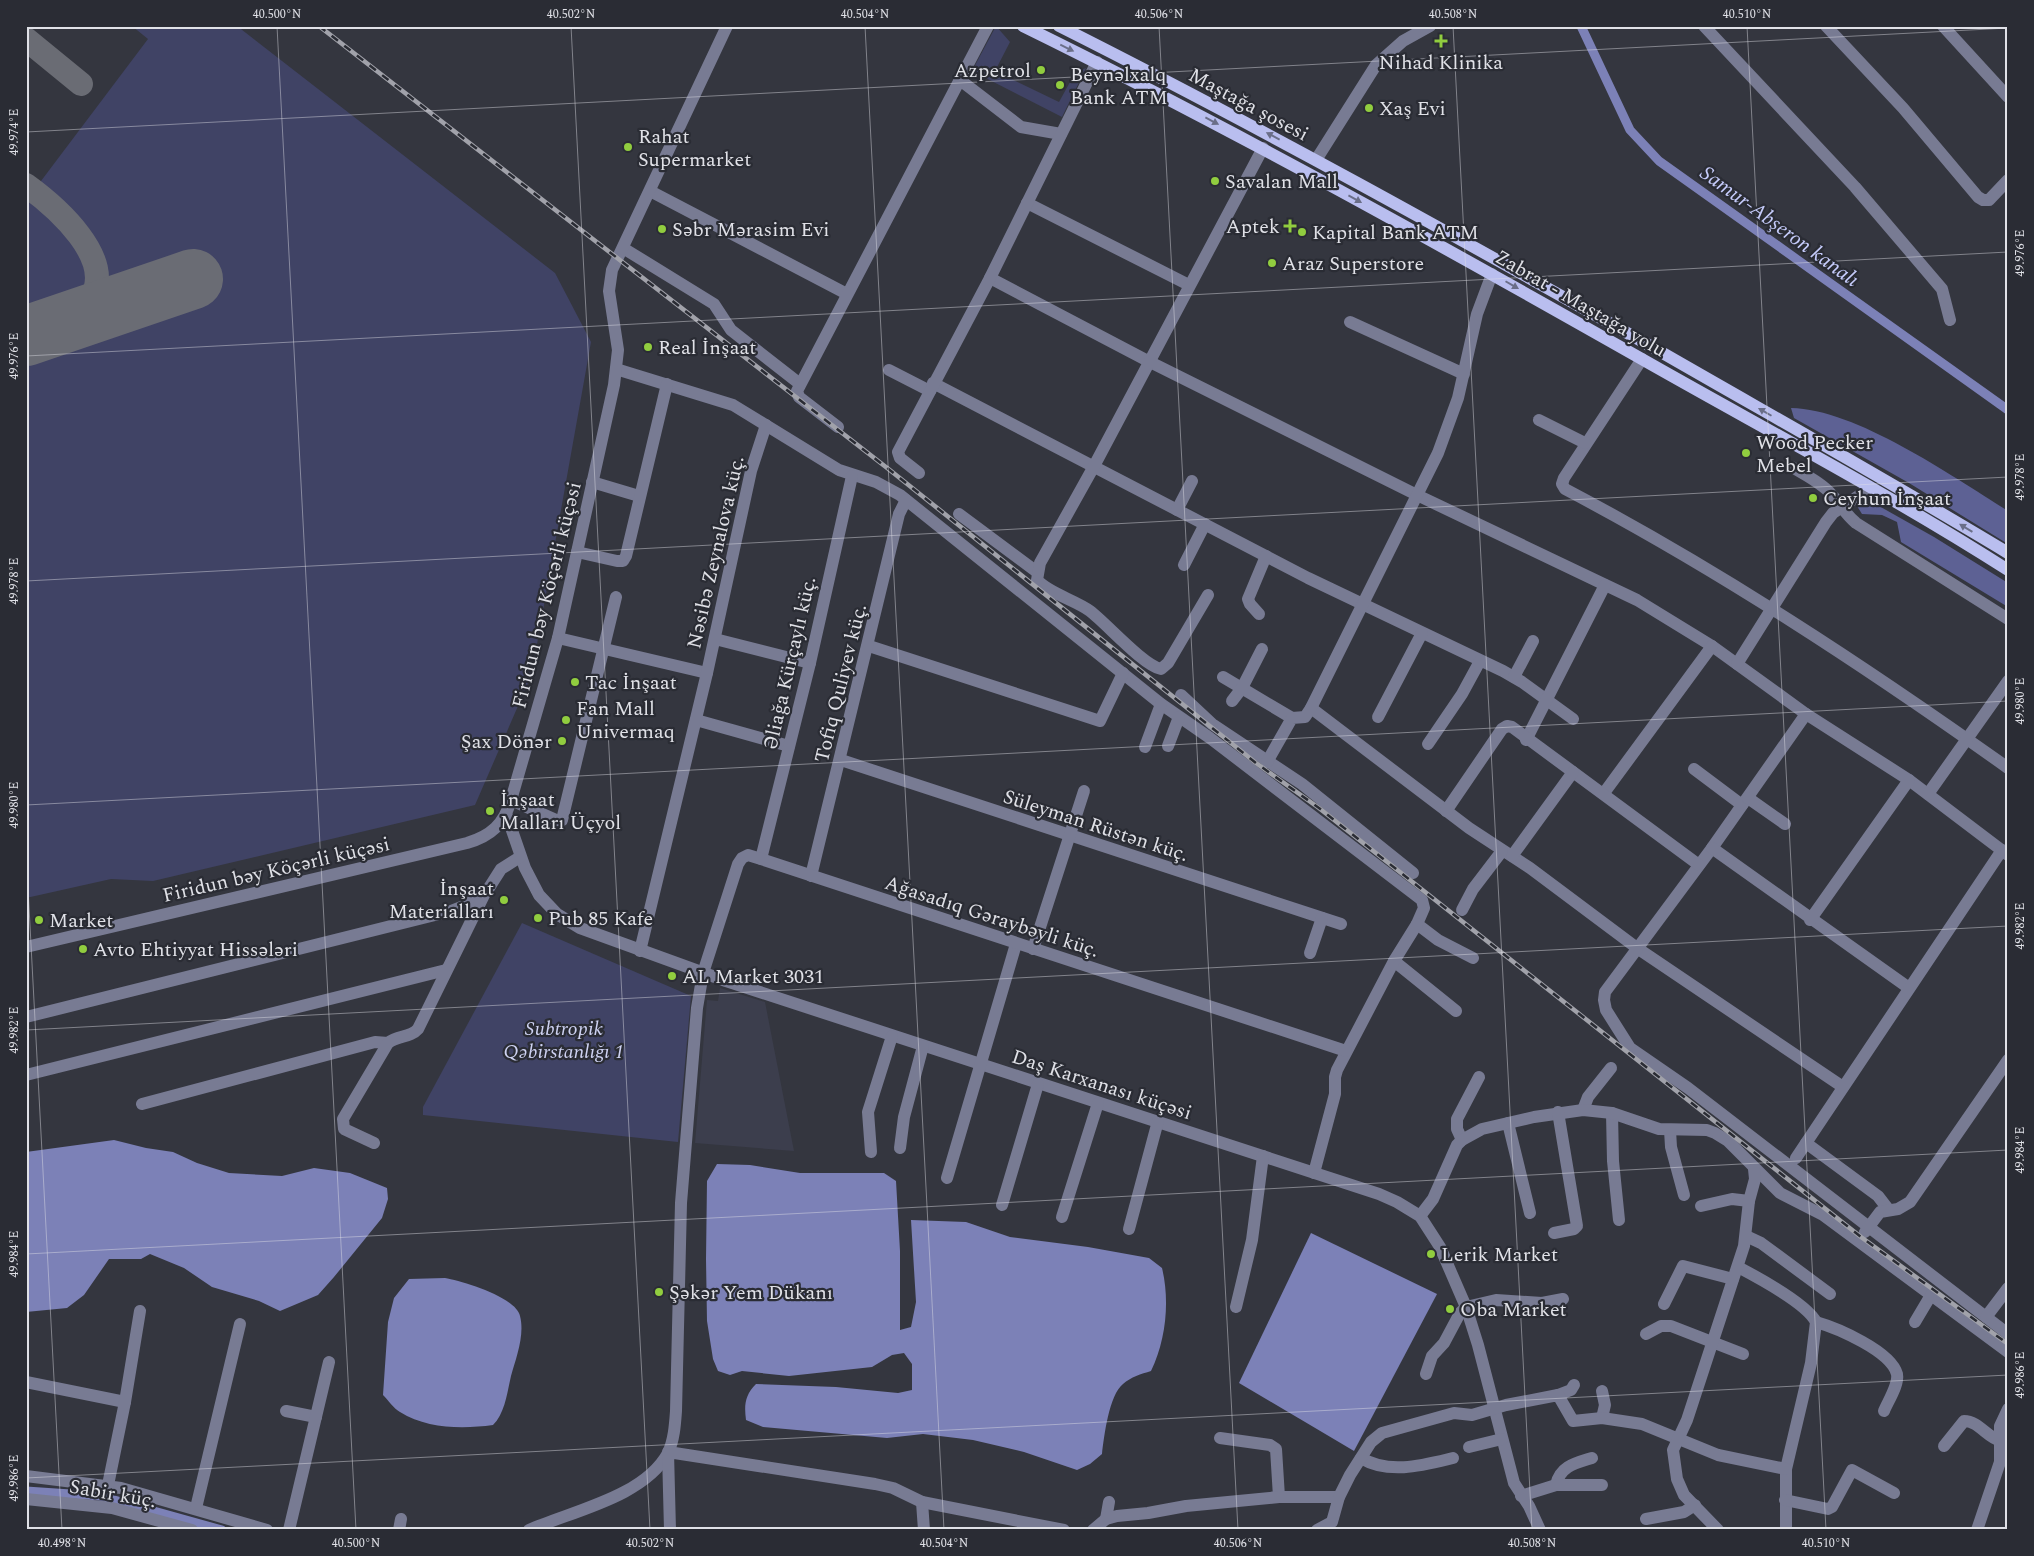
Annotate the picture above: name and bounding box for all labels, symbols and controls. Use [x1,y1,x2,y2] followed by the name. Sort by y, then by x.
[253,5,301,24] text: 40.500°N
[547,5,595,24] text: 40.502°N
[841,5,889,24] text: 40.504°N
[1135,5,1183,24] text: 40.506°N
[1429,5,1477,24] text: 40.508°N
[1723,5,1771,24] text: 40.510°N
[1434,34,1448,48] marker: Nihad Klinika
[1060,44,1074,52] one-way arrow
[1379,48,1503,78] place label: Nihad Klinika
[954,56,1031,86] place label: Azpetrol
[1070,60,1168,113] place label: Beynəlxalq Bank ATM
[1183,61,1314,149] street label: Maştağa şosesi
[1035,64,1047,76] marker: Azpetrol
[1054,79,1066,91] marker: Beynəlxalq Bank ATM
[1379,94,1446,124] place label: Xaş Evi
[1363,102,1375,114] marker: Xaş Evi
[5,109,24,155] text: 49.974°E
[1204,117,1219,125] one-way arrow
[638,122,751,175] place label: Rahat Supermarket
[1266,132,1279,141] one-way arrow
[622,141,634,153] marker: Rahat Supermarket
[1693,158,1866,296] water label: Samur-Abşeron kanalı
[1225,167,1338,197] place label: Savalan Mall
[1209,175,1221,187] marker: Savalan Mall
[1348,194,1361,203] one-way arrow
[1226,212,1280,242] place label: Aptek
[672,215,830,245] place label: Səbr Mərasim Evi
[1312,218,1479,248] place label: Kapital Bank ATM
[1284,220,1296,232] marker: Aptek
[656,223,668,235] marker: Səbr Mərasim Evi
[1296,226,1308,238] marker: Kapital Bank ATM
[2011,230,2030,276] text: 49.976°E
[1489,243,1672,365] street label: Zabrat - Maştağa yolu
[1282,249,1424,279] place label: Araz Superstore
[1266,257,1278,269] marker: Araz Superstore
[1506,281,1519,290] one-way arrow
[5,333,24,379] text: 49.976°E
[658,333,756,363] place label: Real İnşaat
[642,341,654,353] marker: Real İnşaat
[1758,407,1771,416] one-way arrow
[1756,428,1873,481] place label: Wood Pecker Mebel
[1740,447,1752,459] marker: Wood Pecker Mebel
[679,453,753,652] street label: Nəsibə Zeynalova küç.
[2011,454,2030,500] text: 49.978°E
[504,479,590,712] street label: Firidun bəy Köçərli küçəsi
[1823,484,1951,514] place label: Ceyhun İnşaat
[1807,492,1819,504] marker: Ceyhun İnşaat
[1960,523,1973,533] one-way arrow
[5,558,24,604] text: 49.978°E
[755,574,824,753] street label: Əliağa Kürçaylı küç.
[807,601,875,766] street label: Tofiq Quliyev küç.
[585,668,677,698] place label: Tac İnşaat
[569,676,581,688] marker: Tac İnşaat
[2011,678,2030,724] text: 49.980°E
[576,694,675,747] place label: Fan Mall Univermaq
[560,714,572,726] marker: Fan Mall Univermaq
[461,727,552,757] place label: Şax Dönər
[556,735,568,747] marker: Şax Dönər
[5,782,24,828] text: 49.980°E
[999,782,1192,870] street label: Süleyman Rüstən küç.
[500,785,621,838] place label: İnşaat Malları Üçyol
[484,805,496,817] marker: İnşaat Malları Üçyol
[159,829,393,911] street label: Firidun bəy Köçərli küçəsi
[881,868,1103,966] street label: Ağasadıq Gəraybəyli küç.
[389,874,494,927] place label: İnşaat Materialları
[498,894,510,906] marker: İnşaat Materialları
[2011,903,2030,949] text: 49.982°E
[548,904,653,934] place label: Pub 85 Kafe
[49,906,113,936] place label: Market
[532,912,544,924] marker: Pub 85 Kafe
[33,914,45,926] marker: Market
[93,935,298,965] place label: Avto Ehtiyyat Hissələri
[77,943,89,955] marker: Avto Ehtiyyat Hissələri
[682,962,824,992] place label: AL Market 3031
[666,970,678,982] marker: AL Market 3031
[5,1007,24,1053] text: 49.982°E
[503,1014,625,1067] park label: Subtropik Qəbirstanlığı 1
[1008,1042,1196,1128] street label: Daş Karxanası küçəsi
[2011,1127,2030,1173] text: 49.984°E
[5,1231,24,1277] text: 49.984°E
[1441,1240,1558,1270] place label: Lerik Market
[1425,1248,1437,1260] marker: Lerik Market
[669,1278,833,1308] place label: Şəkər Yem Dükanı
[653,1286,665,1298] marker: Şəkər Yem Dükanı
[1460,1295,1567,1325] place label: Oba Market
[1444,1303,1456,1315] marker: Oba Market
[2011,1352,2030,1398] text: 49.986°E
[5,1455,24,1501] text: 49.986°E
[67,1472,159,1516] street label: Sabir küç.
[38,1534,86,1553] text: 40.498°N
[332,1534,380,1553] text: 40.500°N
[626,1534,674,1553] text: 40.502°N
[920,1534,968,1553] text: 40.504°N
[1214,1534,1262,1553] text: 40.506°N
[1508,1534,1556,1553] text: 40.508°N
[1802,1534,1850,1553] text: 40.510°N

